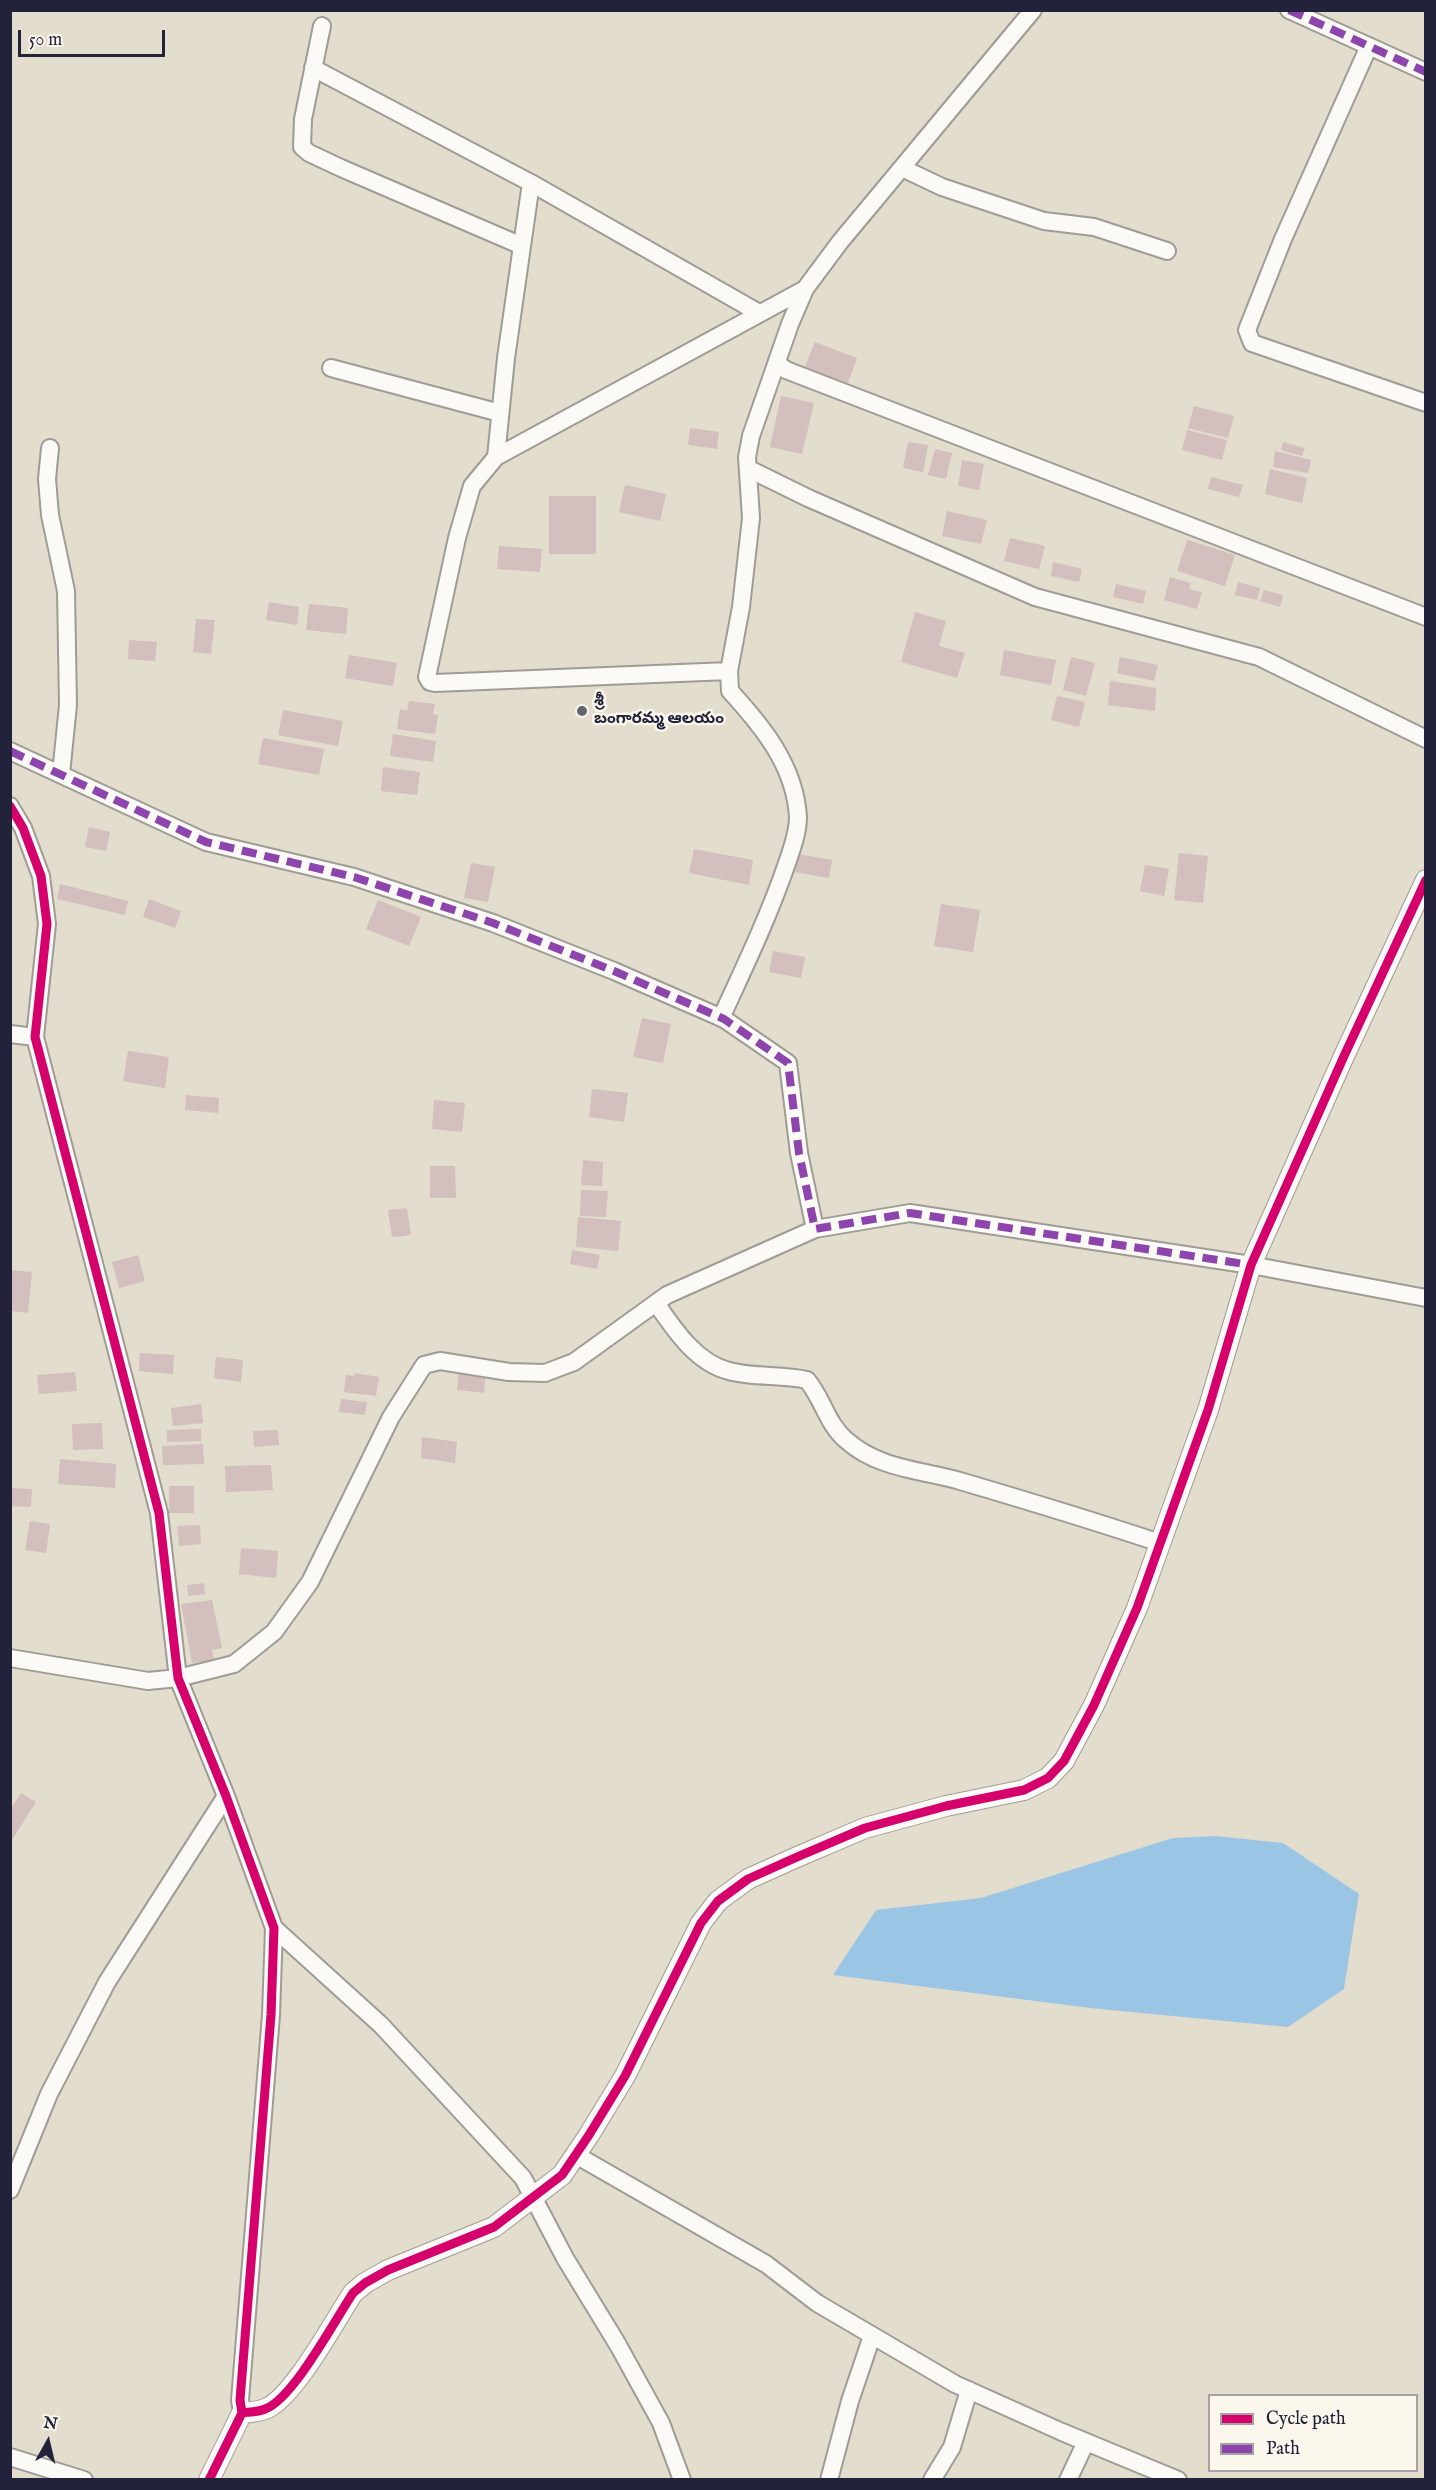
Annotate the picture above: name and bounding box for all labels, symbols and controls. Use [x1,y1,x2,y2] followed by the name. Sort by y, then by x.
[21,18,168,56] scale bar
[29,29,62,52] text: 50 m
[594,692,724,730] place label: శ్రీ బంగారమ్మ ఆలయం
[575,704,589,718] marker: శ్రీ బంగారమ్మ ఆలయం
[1208,2394,1418,2472] legend
[1266,2408,1346,2431] text: Cycle path
[18,2412,78,2472] north arrow
[42,2413,59,2435] text: N
[1266,2438,1300,2461] text: Path

